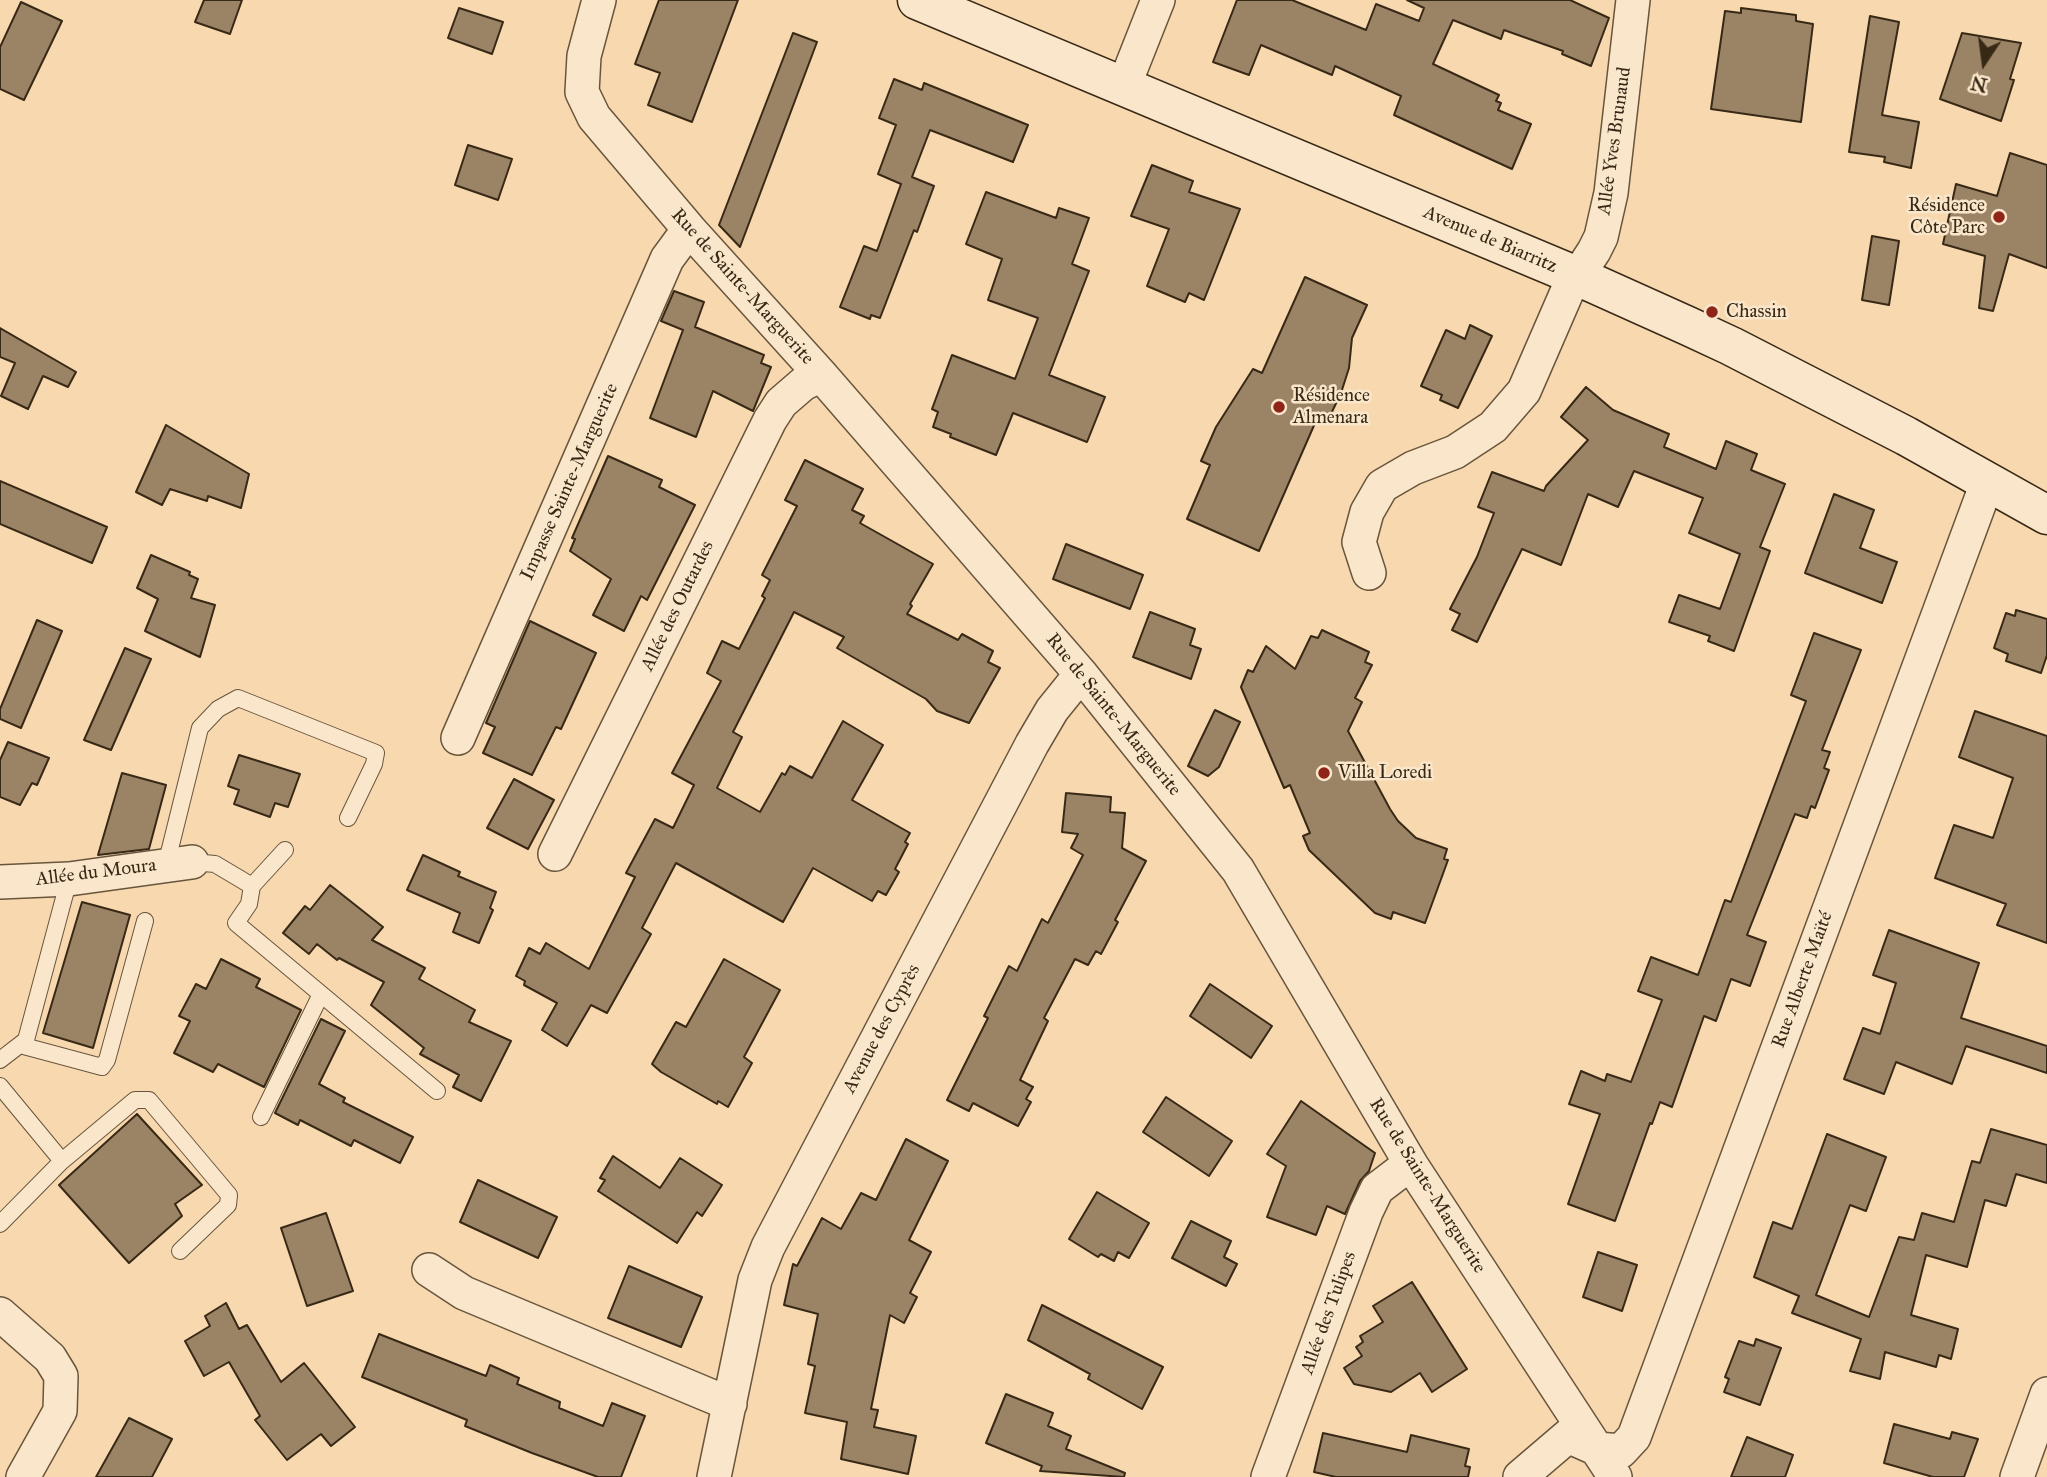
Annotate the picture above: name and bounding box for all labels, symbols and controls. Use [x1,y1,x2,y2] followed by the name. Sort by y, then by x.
[1949,28,2019,98] north arrow
[1593,66,1637,216] street label: Allée Yves Brunaud
[1969,71,1990,97] text: N
[1908,195,1985,239] place label: Résidence Côte Parc
[1420,202,1560,278] street label: Avenue de Biarritz
[666,204,818,370] street label: Rue de Sainte-Marguerite
[1991,209,2007,225] marker: Résidence Côte Parc
[1726,301,1787,323] place label: Chassin
[1704,304,1720,320] marker: Chassin
[516,380,624,584] street label: Impasse Sainte-Marguerite
[1293,385,1370,429] place label: Résidence Almenara
[1271,399,1287,415] marker: Résidence Almenara
[637,537,719,675] street label: Allée des Outardes
[1040,629,1186,801] street label: Rue de Sainte-Marguerite
[1338,762,1432,784] place label: Villa Loredi
[1316,765,1332,781] marker: Villa Loredi
[35,854,157,892] street label: Allée du Moura
[1768,909,1838,1051] street label: Rue Alberte Maïté
[838,961,926,1097] street label: Avenue des Cyprès
[1364,1094,1490,1278] street label: Rue de Sainte-Marguerite
[1296,1249,1362,1377] street label: Allée des Tulipes

